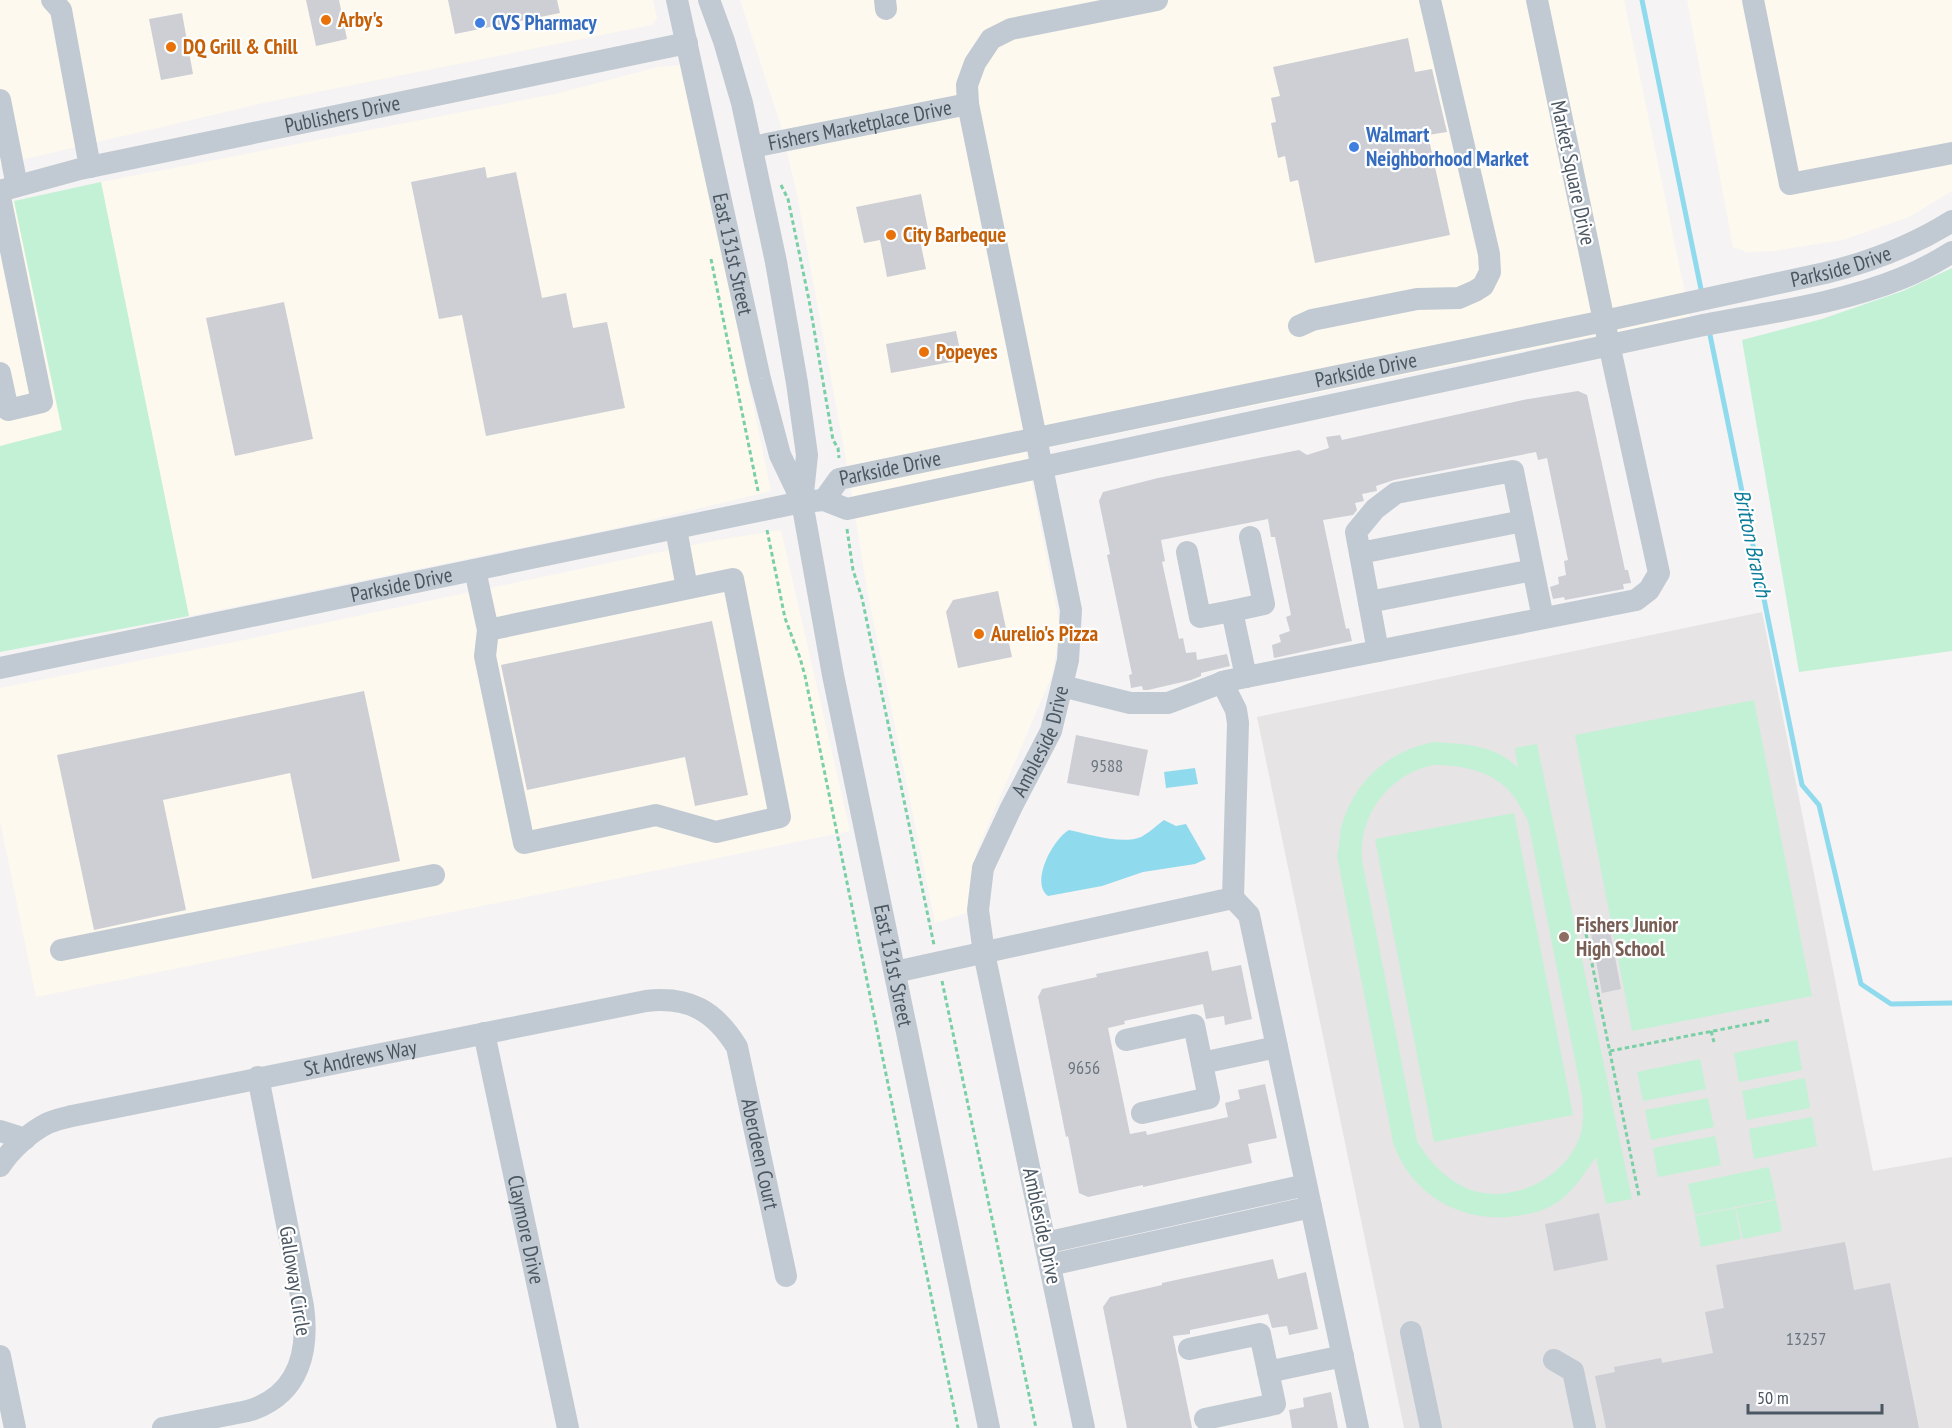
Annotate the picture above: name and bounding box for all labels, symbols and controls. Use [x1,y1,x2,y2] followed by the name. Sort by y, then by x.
[337,6,383,33] place label: Arby's
[492,9,597,36] place label: CVS Pharmacy
[319,13,333,27] marker: Arby's
[473,16,487,30] marker: CVS Pharmacy
[183,33,299,60] place label: DQ Grill & Chill
[164,40,178,54] marker: DQ Grill & Chill
[282,89,402,139] street label: Publishers Drive
[766,94,954,156] street label: Fishers Marketplace Drive
[1545,98,1602,248] street label: Market Square Drive
[1365,121,1529,172] place label: Walmart Neighborhood Market
[1347,140,1361,154] marker: Walmart Neighborhood Market
[707,190,760,318] street label: East 131st Street
[903,221,1006,248] place label: City Barbeque
[884,228,898,242] marker: City Barbeque
[1788,239,1895,293] street label: Parkside Drive
[936,338,998,365] place label: Popeyes
[917,345,931,359] marker: Popeyes
[1313,346,1419,393] street label: Parkside Drive
[837,444,943,492] street label: Parkside Drive
[1728,487,1778,601] water label: Britton Branch
[348,561,455,608] street label: Parkside Drive
[990,620,1099,647] place label: Aurelio's Pizza
[972,627,986,641] marker: Aurelio's Pizza
[1005,683,1074,801] street label: Ambleside Drive
[1091,754,1123,777] house number: 9588
[868,902,920,1029] street label: East 131st Street
[1576,911,1679,962] place label: Fishers Junior High School
[1557,930,1571,944] marker: Fishers Junior High School
[301,1033,419,1082] street label: St Andrews Way
[1068,1056,1100,1079] house number: 9656
[735,1096,785,1212] street label: Aberdeen Court
[1017,1165,1068,1287] street label: Ambleside Drive
[502,1173,551,1286] street label: Claymore Drive
[273,1224,318,1338] street label: Galloway Circle
[1786,1327,1826,1350] house number: 13257
[1748,1377,1882,1415] scale bar
[1757,1386,1789,1409] text: 50 m

